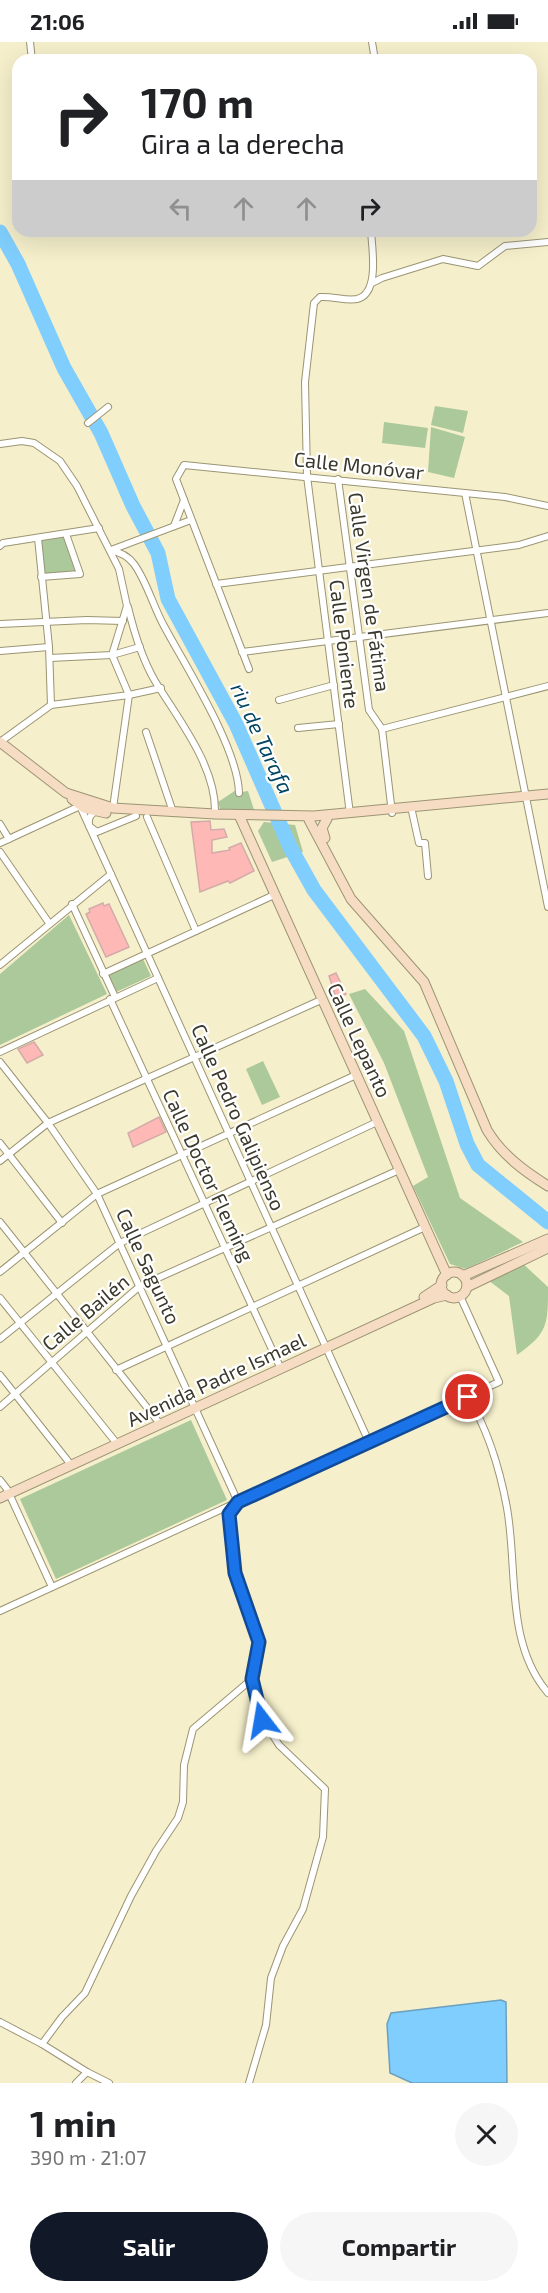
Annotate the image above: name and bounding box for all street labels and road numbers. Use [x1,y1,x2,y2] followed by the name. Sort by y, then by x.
[293,446,425,484] street label: Calle Monóvar
[344,491,396,693] street label: Calle Virgen de Fátima
[325,578,365,710] street label: Calle Poniente
[323,979,397,1101] street label: Calle Lepanto
[187,1020,291,1214] street label: Calle Pedro Galipienso
[158,1085,260,1265] street label: Calle Doctor Fleming
[112,1204,186,1328] street label: Calle Sagunto
[37,1269,133,1355] street label: Calle Bailén
[123,1327,309,1431] street label: Avenida Padre Ismael

